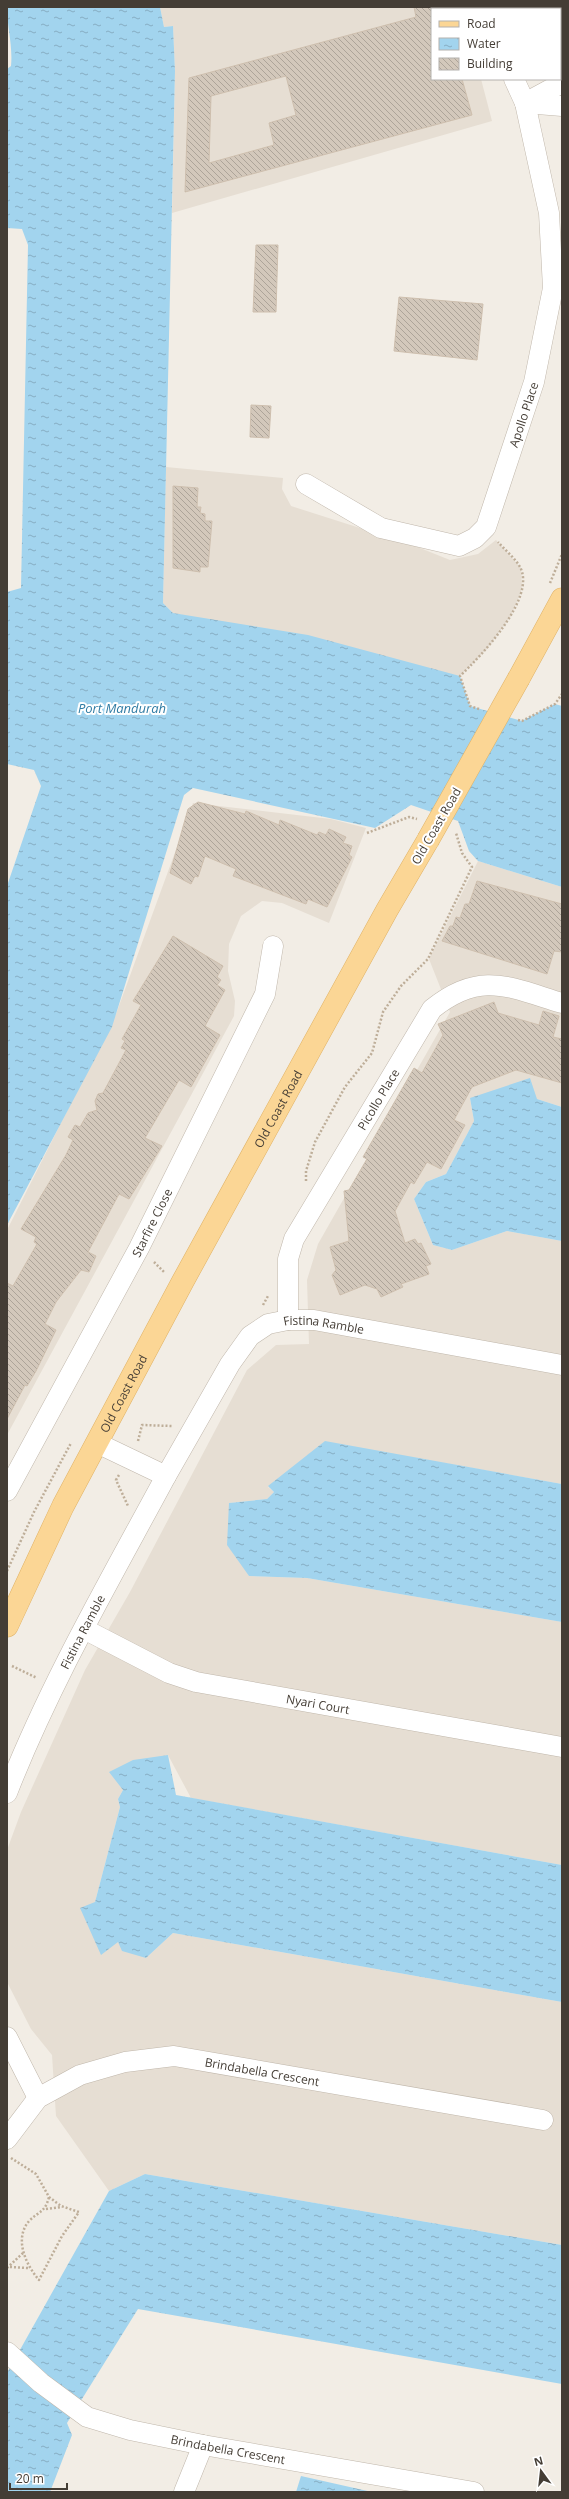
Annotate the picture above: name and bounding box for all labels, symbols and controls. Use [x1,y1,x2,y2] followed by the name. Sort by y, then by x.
[431,8,561,80] legend
[467,15,496,32] text: Road
[467,35,501,52] text: Water
[467,55,513,72] text: Building
[505,379,542,449] street label: Apollo Place
[78,699,166,717] water label: Port Mandurah
[407,785,465,867] street label: Old Coast Road
[353,1065,403,1133] street label: Picollo Place
[250,1067,306,1151] street label: Old Coast Road
[127,1185,176,1260] street label: Starfire Close
[282,1311,366,1338] street label: Fistina Ramble
[95,1351,151,1435] street label: Old Coast Road
[56,1591,109,1672] street label: Fistina Ramble
[285,1690,351,1718] street label: Nyari Court
[204,2053,321,2090] street label: Brindabella Crescent
[169,2430,287,2468] street label: Brindabella Crescent
[521,2451,561,2491] north arrow
[532,2452,545,2469] text: N
[10,2465,67,2491] scale bar
[16,2470,44,2487] text: 20 m

